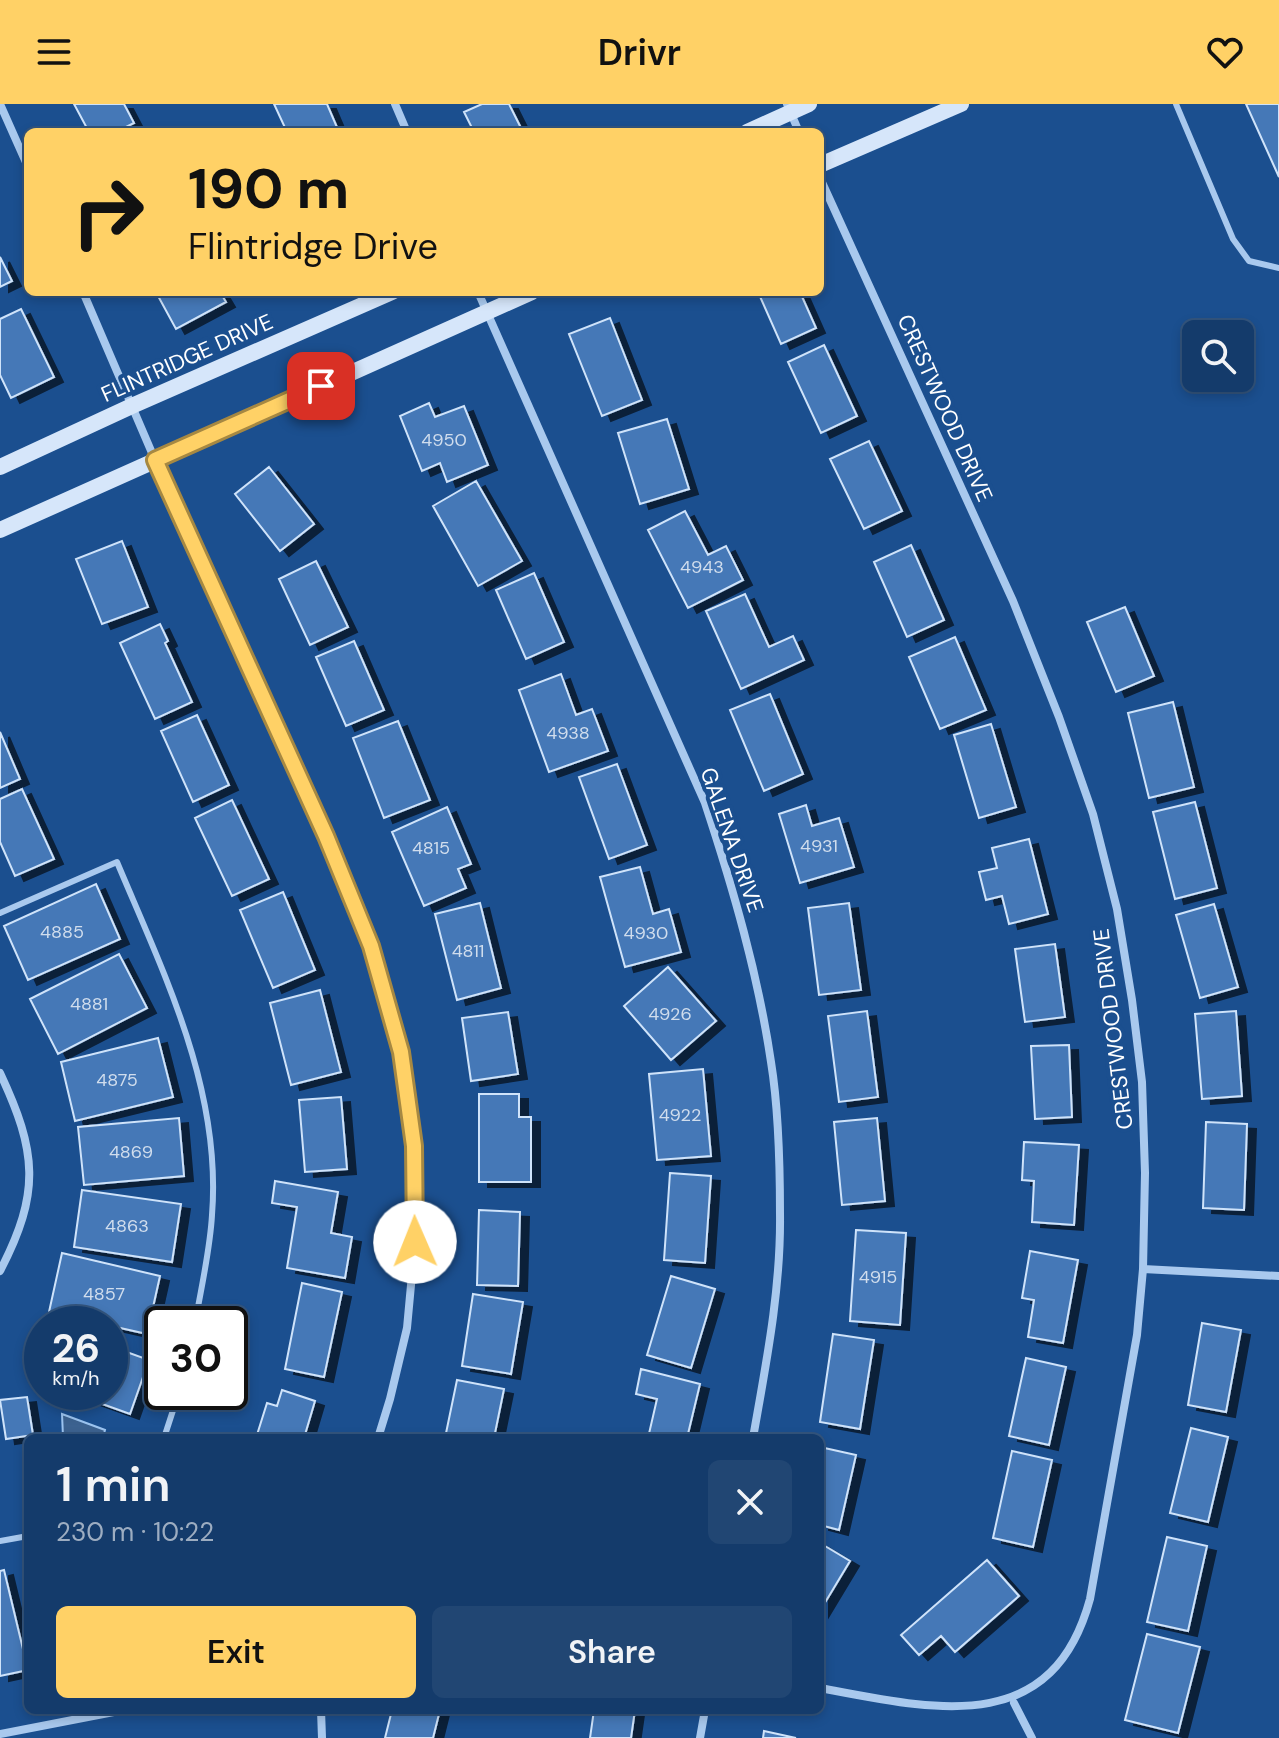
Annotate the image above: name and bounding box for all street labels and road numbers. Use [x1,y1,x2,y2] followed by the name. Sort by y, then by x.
[97,307,277,409] street label: FLINTRIDGE DRIVE
[891,310,999,506] street label: CRESTWOOD DRIVE
[694,764,770,916] street label: GALENA DRIVE
[1086,927,1140,1131] street label: CRESTWOOD DRIVE

